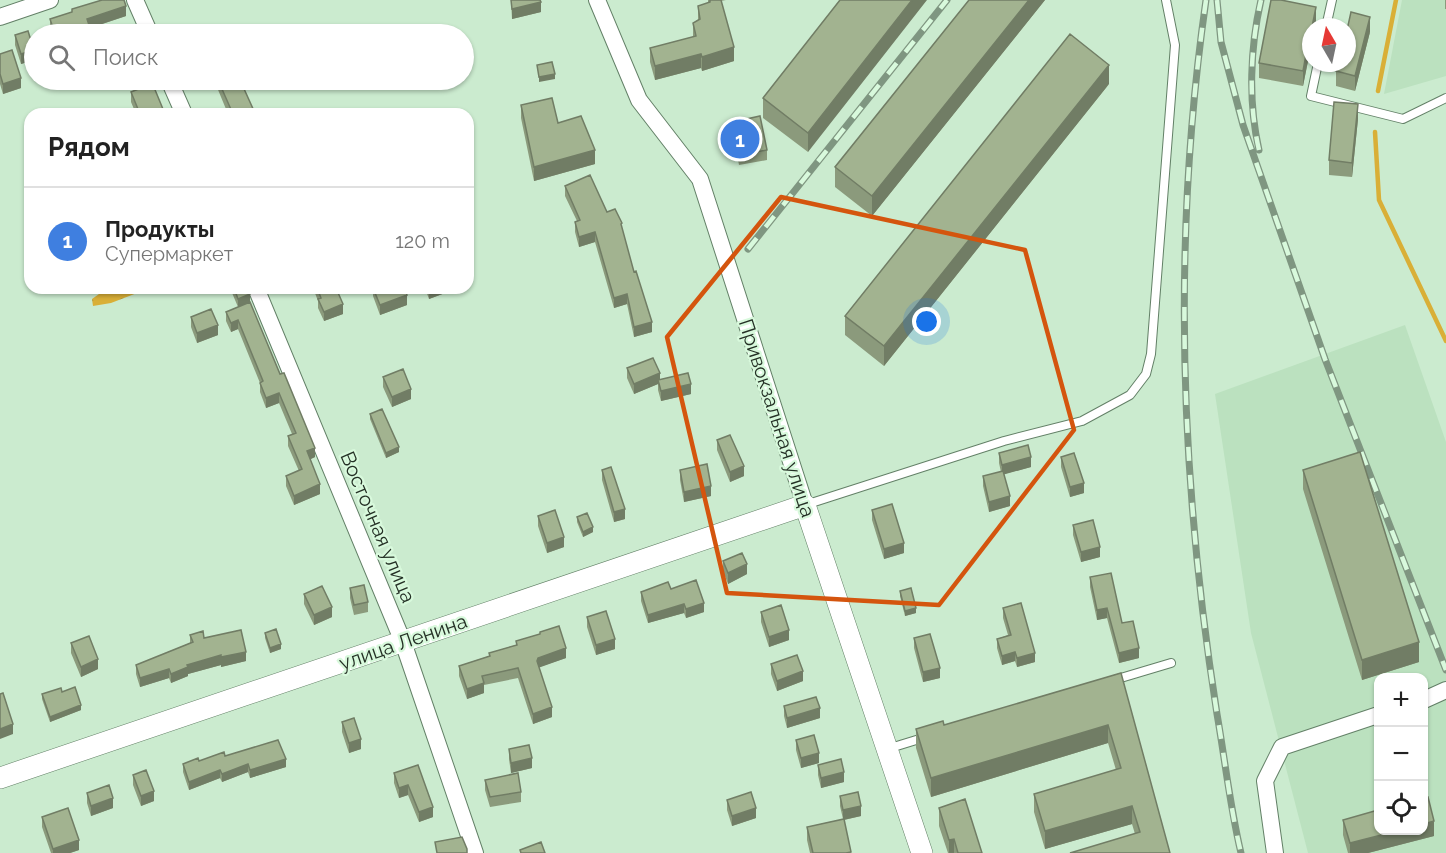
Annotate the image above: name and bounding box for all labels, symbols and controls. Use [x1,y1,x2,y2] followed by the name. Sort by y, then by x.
[1302,18,1356,72] north arrow
[24,24,474,90] search box
[45,41,78,74] icon: search
[93,44,158,70] text: Поиск
[720,116,760,162] pin: 1
[48,132,130,162] text: Рядом
[105,216,214,242] text: Продукты
[63,229,72,253] text: 1
[395,229,450,253] text: 120 m
[105,242,233,266] text: Супермаркет
[912,307,941,336] your location
[734,316,820,520] street label: Привокзальная улица
[335,448,421,606] street label: Восточная улица
[336,609,470,675] street label: улица Ленина
[1374,673,1428,835] map controls
[1374,673,1428,727] button: +
[1374,727,1428,781] button: −
[1374,781,1428,835] button: locate

